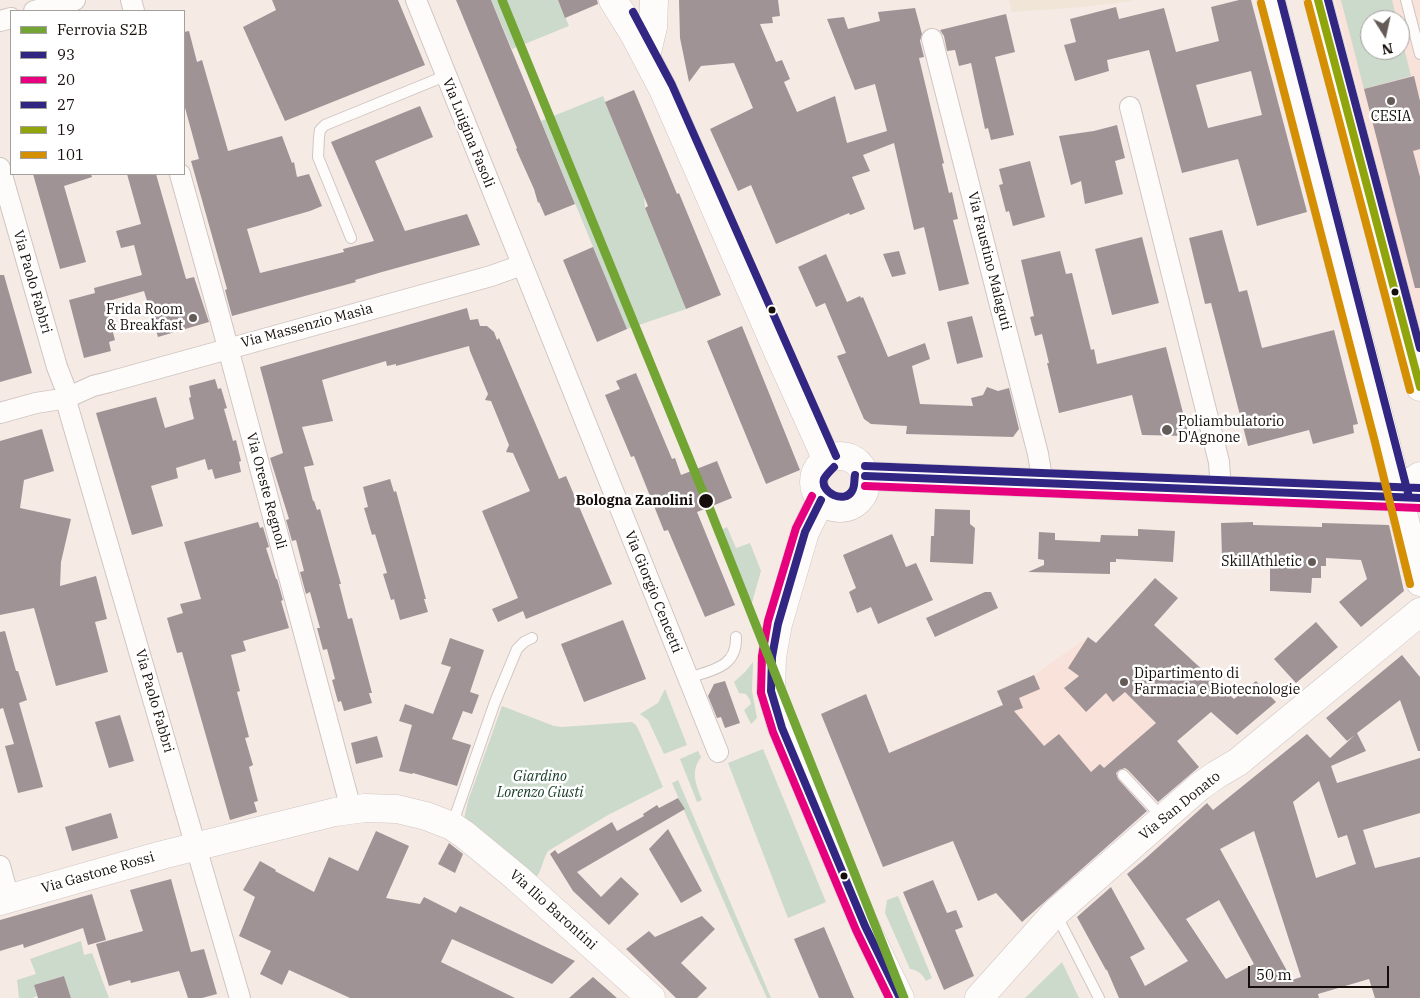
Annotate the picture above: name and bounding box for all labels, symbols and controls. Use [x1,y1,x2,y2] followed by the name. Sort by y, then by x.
[10,10,185,175] legend
[1360,10,1410,60] north arrow
[57,20,148,39] text: Ferrovia S2B
[1380,39,1394,59] text: N
[57,45,75,64] text: 93
[57,70,75,89] text: 20
[438,76,498,190] street label: Via Luigina Fasoli
[57,95,75,114] text: 27
[1385,95,1397,107] marker: CESIA
[1371,109,1411,125] place label: CESIA
[57,120,75,139] text: 19
[57,145,84,164] text: 101
[964,190,1014,332] street label: Via Faustino Malaguti
[9,228,55,336] street label: Via Paolo Fabbri
[1390,287,1400,297] unlabelled marker
[239,300,375,352] street label: Via Massenzio Masìa
[106,302,183,334] place label: Frida Room & Breakfast
[767,305,777,315] unlabelled marker
[187,312,199,324] marker: Frida Room & Breakfast
[1178,414,1284,447] place label: Poliambulatorio D'Agnone
[1160,423,1174,437] marker: Poliambulatorio D'Agnone
[242,431,290,551] street label: Via Oreste Regnoli
[697,492,715,510] marker: Bologna Zanolini
[576,493,693,509] place label: Bologna Zanolini
[621,528,685,656] street label: Via Giorgio Cencetti
[1221,554,1302,570] place label: SkillAthletic
[1306,556,1318,568] marker: SkillAthletic
[131,647,177,755] street label: Via Paolo Fabbri
[1134,666,1300,699] place label: Dipartimento di Farmacia e Biotecnologie
[1118,676,1130,688] marker: Dipartimento di Farmacia e Biotecnologie
[1136,768,1224,844] street label: Via San Donato
[497,769,583,802] park label: Giardino Lorenzo Giusti
[40,849,156,897] street label: Via Gastone Rossi
[506,866,600,954] street label: Via Ilio Barontini
[839,871,849,881] unlabelled marker
[1250,956,1391,988] scale bar
[1256,965,1292,984] text: 50 m

